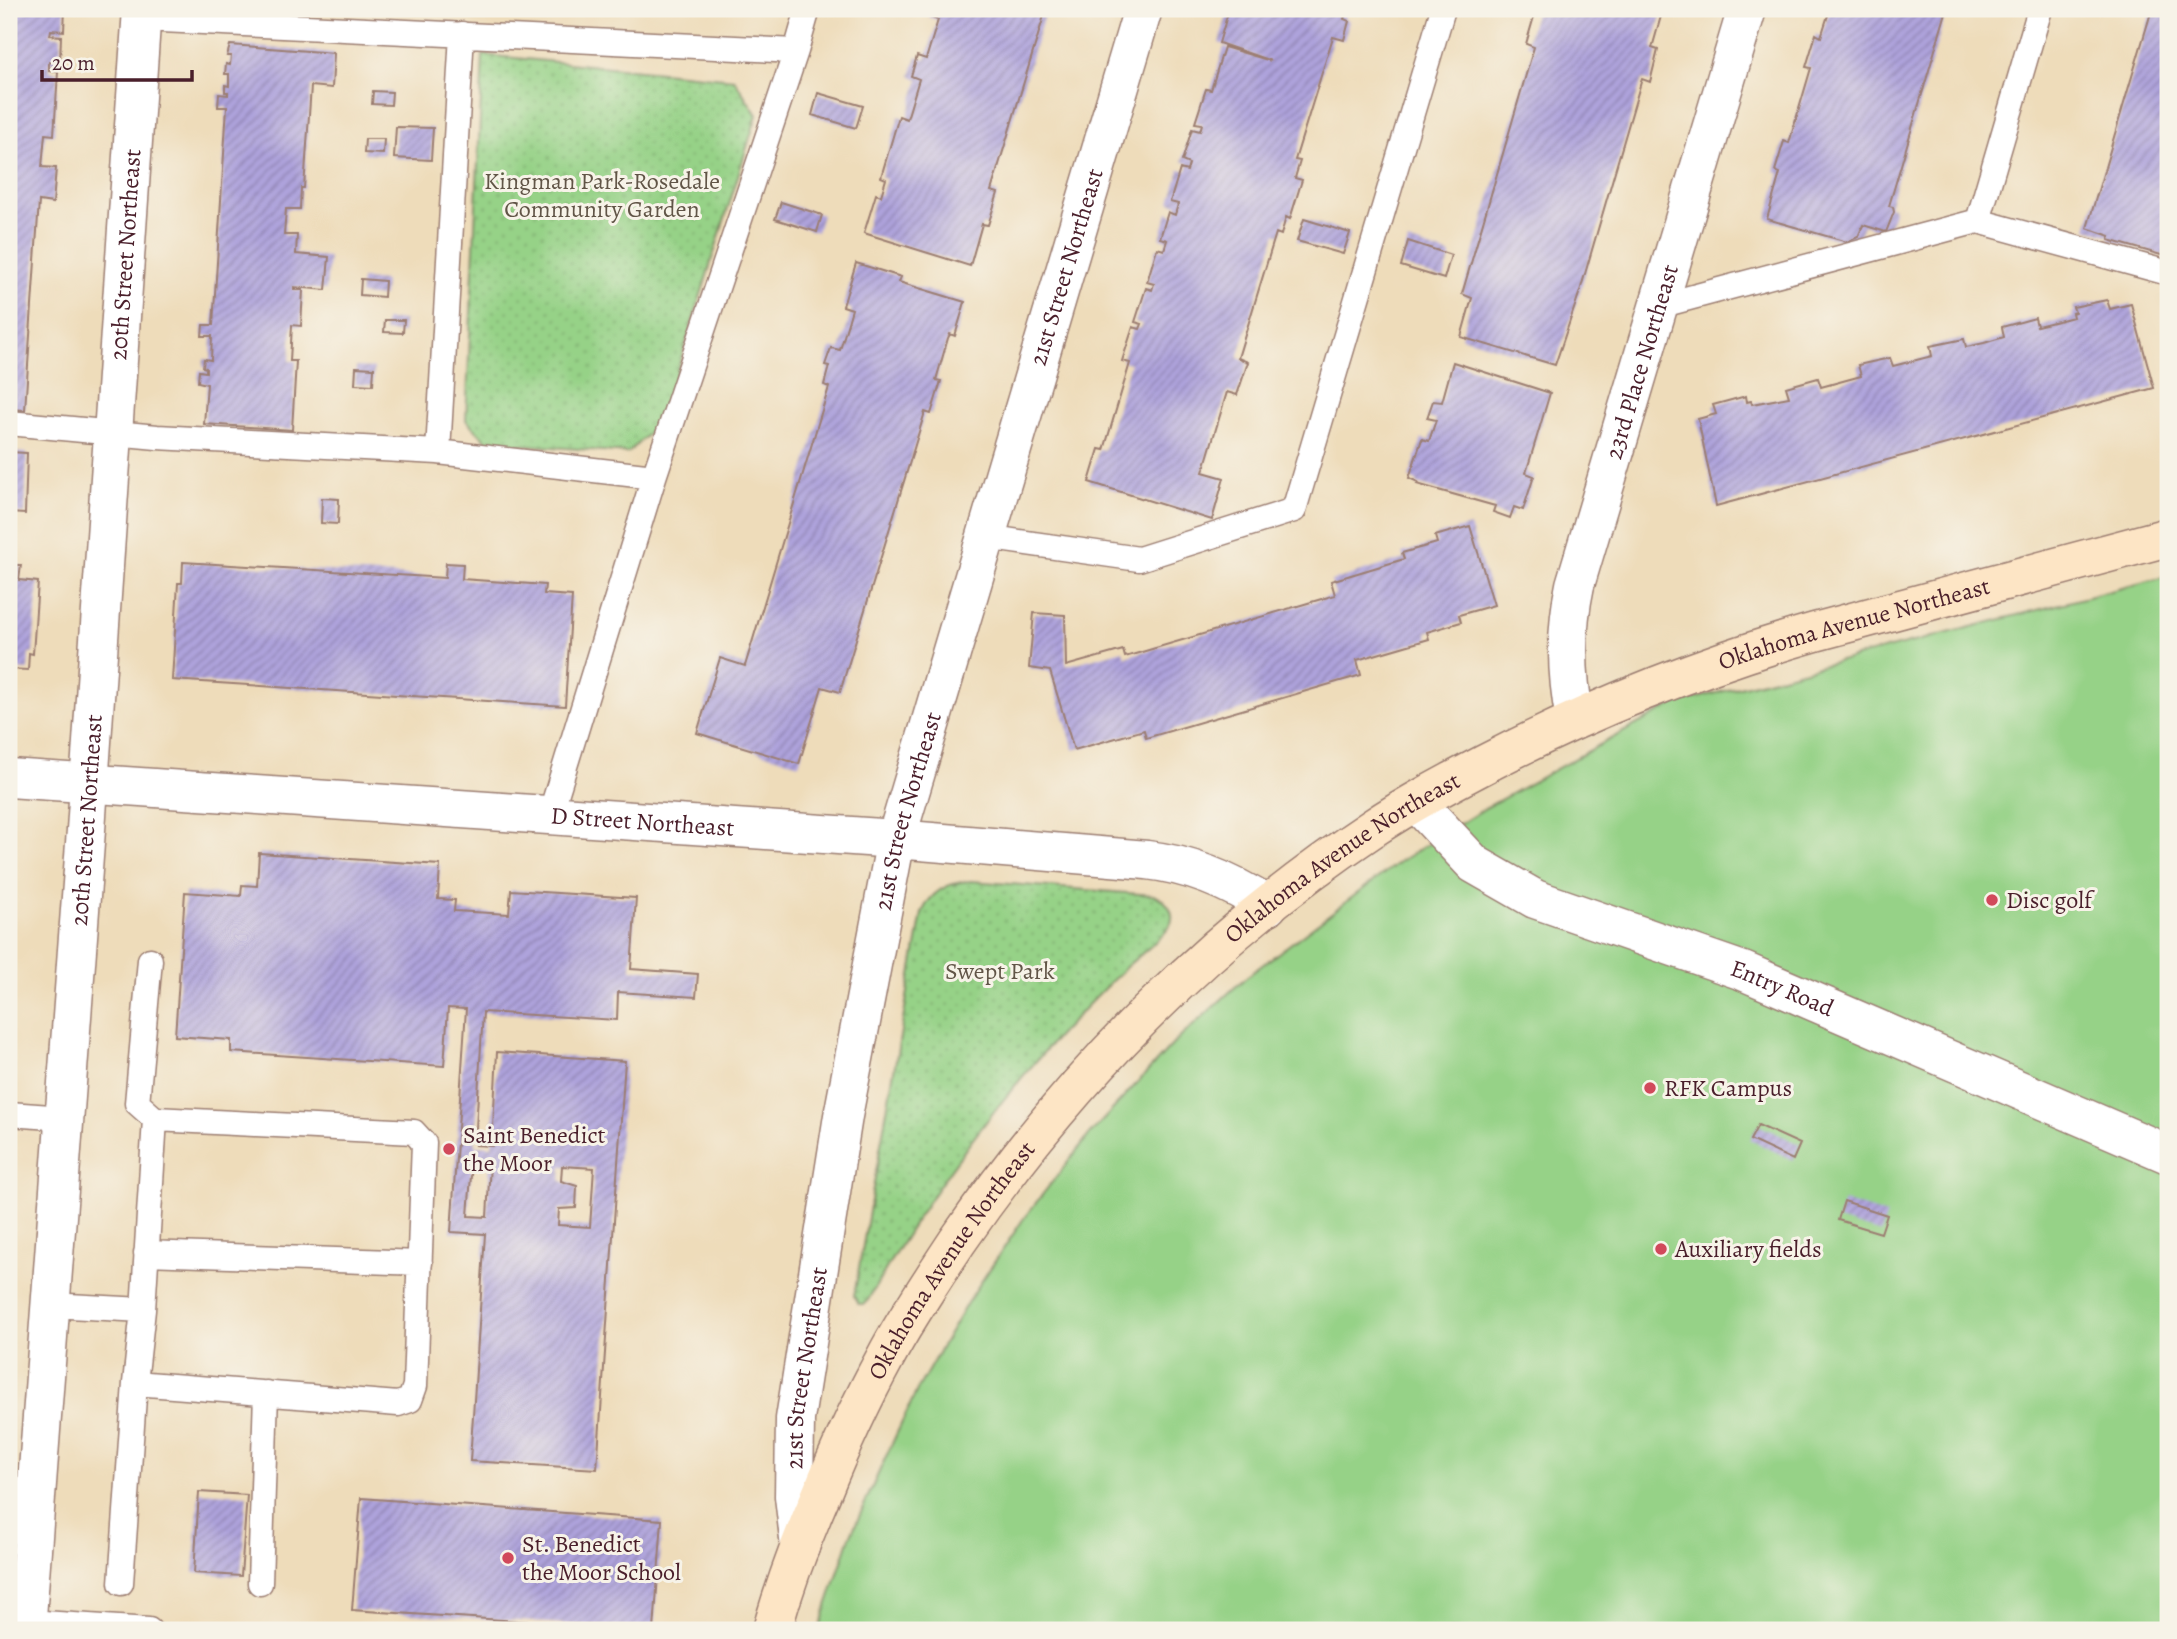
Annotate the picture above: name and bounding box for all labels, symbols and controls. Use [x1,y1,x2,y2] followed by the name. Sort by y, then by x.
[42,38,192,82] scale bar
[52,49,95,77] text: 20 m
[102,148,148,361] street label: 20th Street Northeast
[484,165,720,225] park label: Kingman Park-Rosedale Community Garden
[1022,165,1111,369] street label: 21st Street Northeast
[1597,260,1686,463] street label: 23rd Place Northeast
[1714,570,1993,678] street label: Oklahoma Avenue Northeast
[867,708,949,913] street label: 21st Street Northeast
[63,713,110,927] street label: 20th Street Northeast
[1217,764,1466,950] street label: Oklahoma Avenue Northeast
[550,799,735,844] street label: D Street Northeast
[2006,884,2095,916] place label: Disc golf
[1984,892,2000,908] marker: Disc golf
[1726,952,1839,1024] street label: Entry Road
[945,955,1055,987] park label: Swept Park
[1664,1072,1792,1104] place label: RFK Campus
[1642,1080,1658,1096] marker: RFK Campus
[463,1119,606,1179] place label: Saint Benedict the Moor
[860,1134,1042,1385] street label: Oklahoma Avenue Northeast
[441,1141,457,1157] marker: Saint Benedict the Moor
[1674,1233,1822,1265] place label: Auxiliary fields
[1653,1241,1669,1257] marker: Auxiliary fields
[778,1265,835,1470] street label: 21st Street Northeast
[522,1528,681,1588] place label: St. Benedict the Moor School
[500,1550,516,1566] marker: St. Benedict the Moor School

